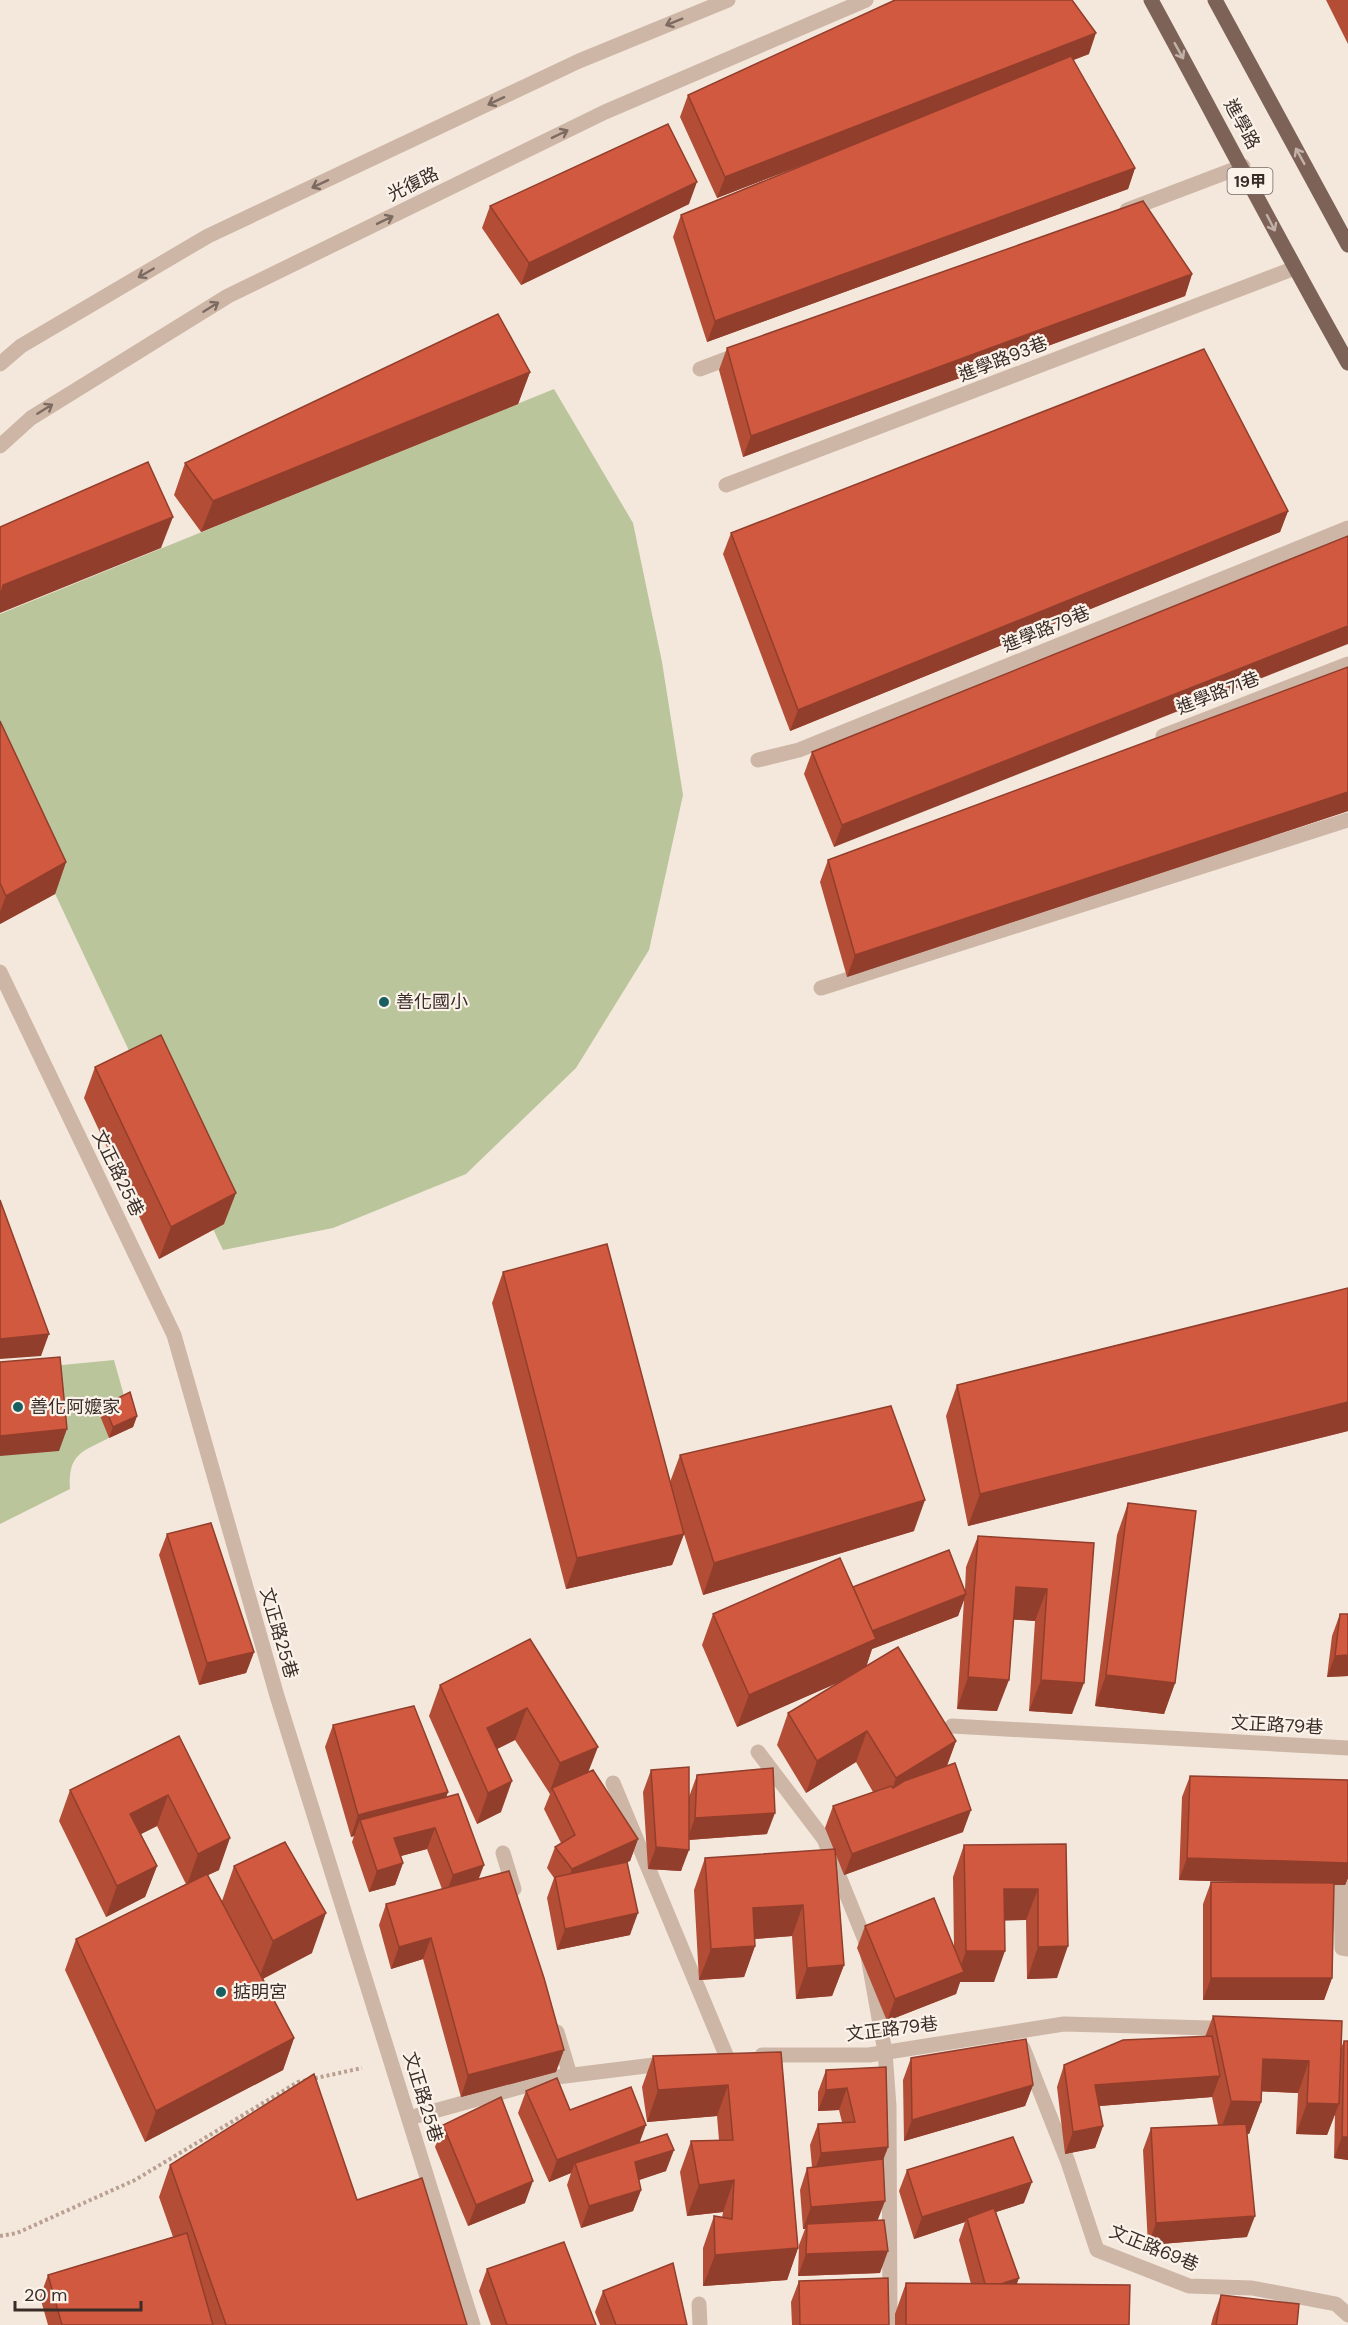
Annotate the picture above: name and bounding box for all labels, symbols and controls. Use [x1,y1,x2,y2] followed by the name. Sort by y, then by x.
[666,17,684,28] one-way arrow
[1173,42,1185,59] one-way arrow
[487,95,505,107] one-way arrow
[1218,95,1266,153] street label: 進學路
[551,128,569,140] one-way arrow
[1294,148,1305,166] one-way arrow
[383,161,443,207] street label: 光復路
[1228,168,1272,194] road number: 19甲
[311,178,329,190] one-way arrow
[376,213,394,225] one-way arrow
[1266,214,1278,232] one-way arrow
[138,267,155,279] one-way arrow
[202,300,219,312] one-way arrow
[955,331,1051,387] street label: 進學路93巷
[36,403,53,415] one-way arrow
[999,601,1093,657] street label: 進學路79巷
[1173,666,1263,720] street label: 進學路71巷
[396,990,468,1014] place label: 善化國小
[377,995,391,1009] marker: 善化國小
[87,1126,149,1220] street label: 文正路25巷
[30,1395,120,1419] place label: 善化阿嬤家
[11,1400,25,1414] marker: 善化阿嬤家
[255,1585,303,1681] street label: 文正路25巷
[1230,1711,1324,1739] street label: 文正路79巷
[233,1980,287,2004] place label: 掂明宮
[214,1985,228,1999] marker: 掂明宮
[845,2011,939,2047] street label: 文正路79巷
[398,2049,448,2145] street label: 文正路25巷
[1106,2219,1202,2277] street label: 文正路69巷
[15,2274,141,2312] scale bar
[24,2283,67,2307] text: 20 m

